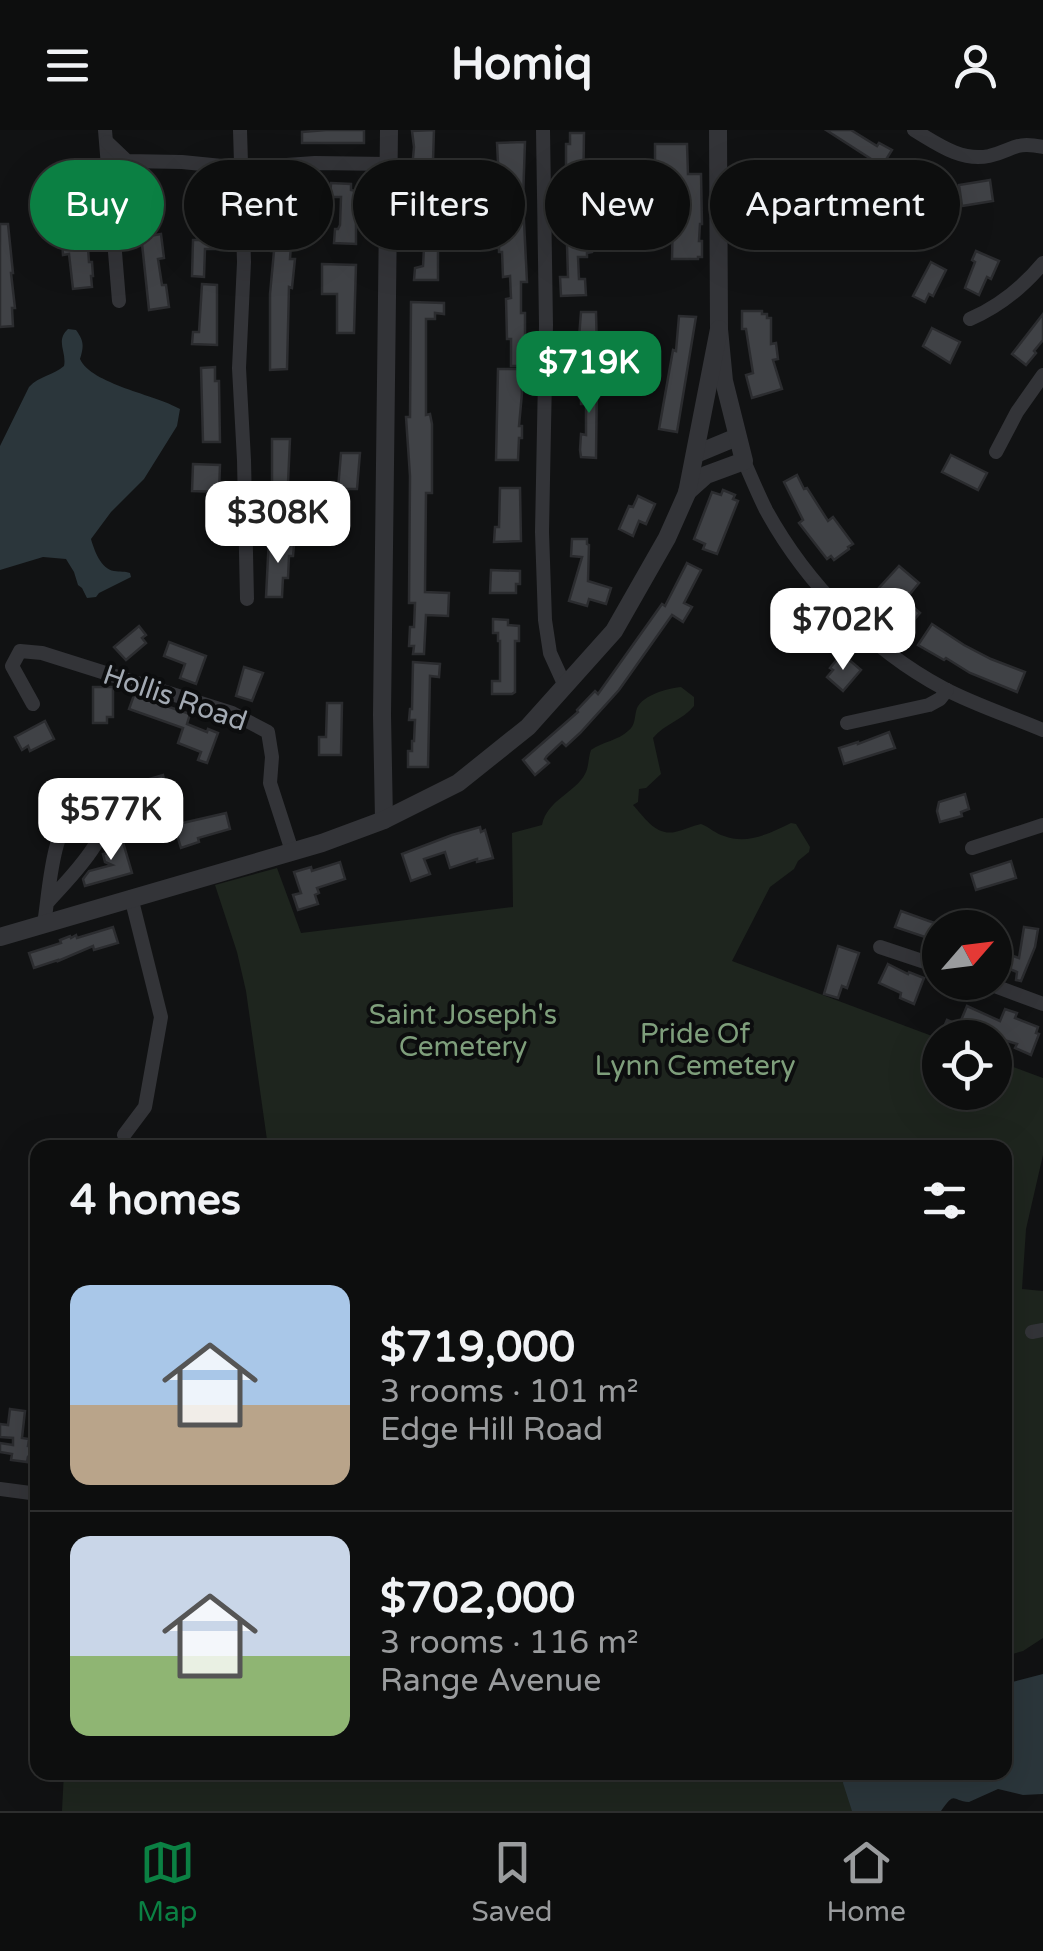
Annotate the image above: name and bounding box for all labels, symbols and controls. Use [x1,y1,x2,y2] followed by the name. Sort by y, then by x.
[40,38,95,93] icon: menu
[451,38,592,92] text: Homiq
[948,38,1003,93] icon: person
[30,160,164,250] chip: Buy
[184,160,333,250] chip: Rent
[353,160,525,250] chip: Filters
[545,160,690,250] chip: New
[710,160,960,250] chip: Apartment
[519,331,659,416] pin: $719K
[538,344,640,382] text: $719K
[208,481,348,566] pin: $308K
[227,494,329,532] text: $308K
[773,588,913,673] pin: $702K
[792,601,894,639] text: $702K
[99,658,251,738] street label: Hollis Road
[41,778,181,863] pin: $577K
[60,791,162,829] text: $577K
[922,910,1012,1000] north arrow
[922,910,1012,1110] map controls
[369,998,557,1064] park label: Saint Joseph's Cemetery
[594,1017,796,1083] park label: Pride Of Lynn Cemetery
[922,1020,1012,1110] button: locate
[917,1173,972,1228] icon: filters
[70,1175,241,1226] text: 4 homes
[380,1322,575,1373] text: $719,000
[150,1325,270,1445] icon: home
[380,1373,639,1411] text: 3 rooms · 101 m²
[380,1411,603,1449] text: Edge Hill Road
[380,1573,575,1624] text: $702,000
[150,1576,270,1696] icon: home
[380,1624,639,1662] text: 3 rooms · 116 m²
[380,1662,601,1700] text: Range Avenue
[137,1835,198,1929] tab: Map
[472,1835,553,1929] tab: Saved
[827,1835,906,1929] tab: Home

